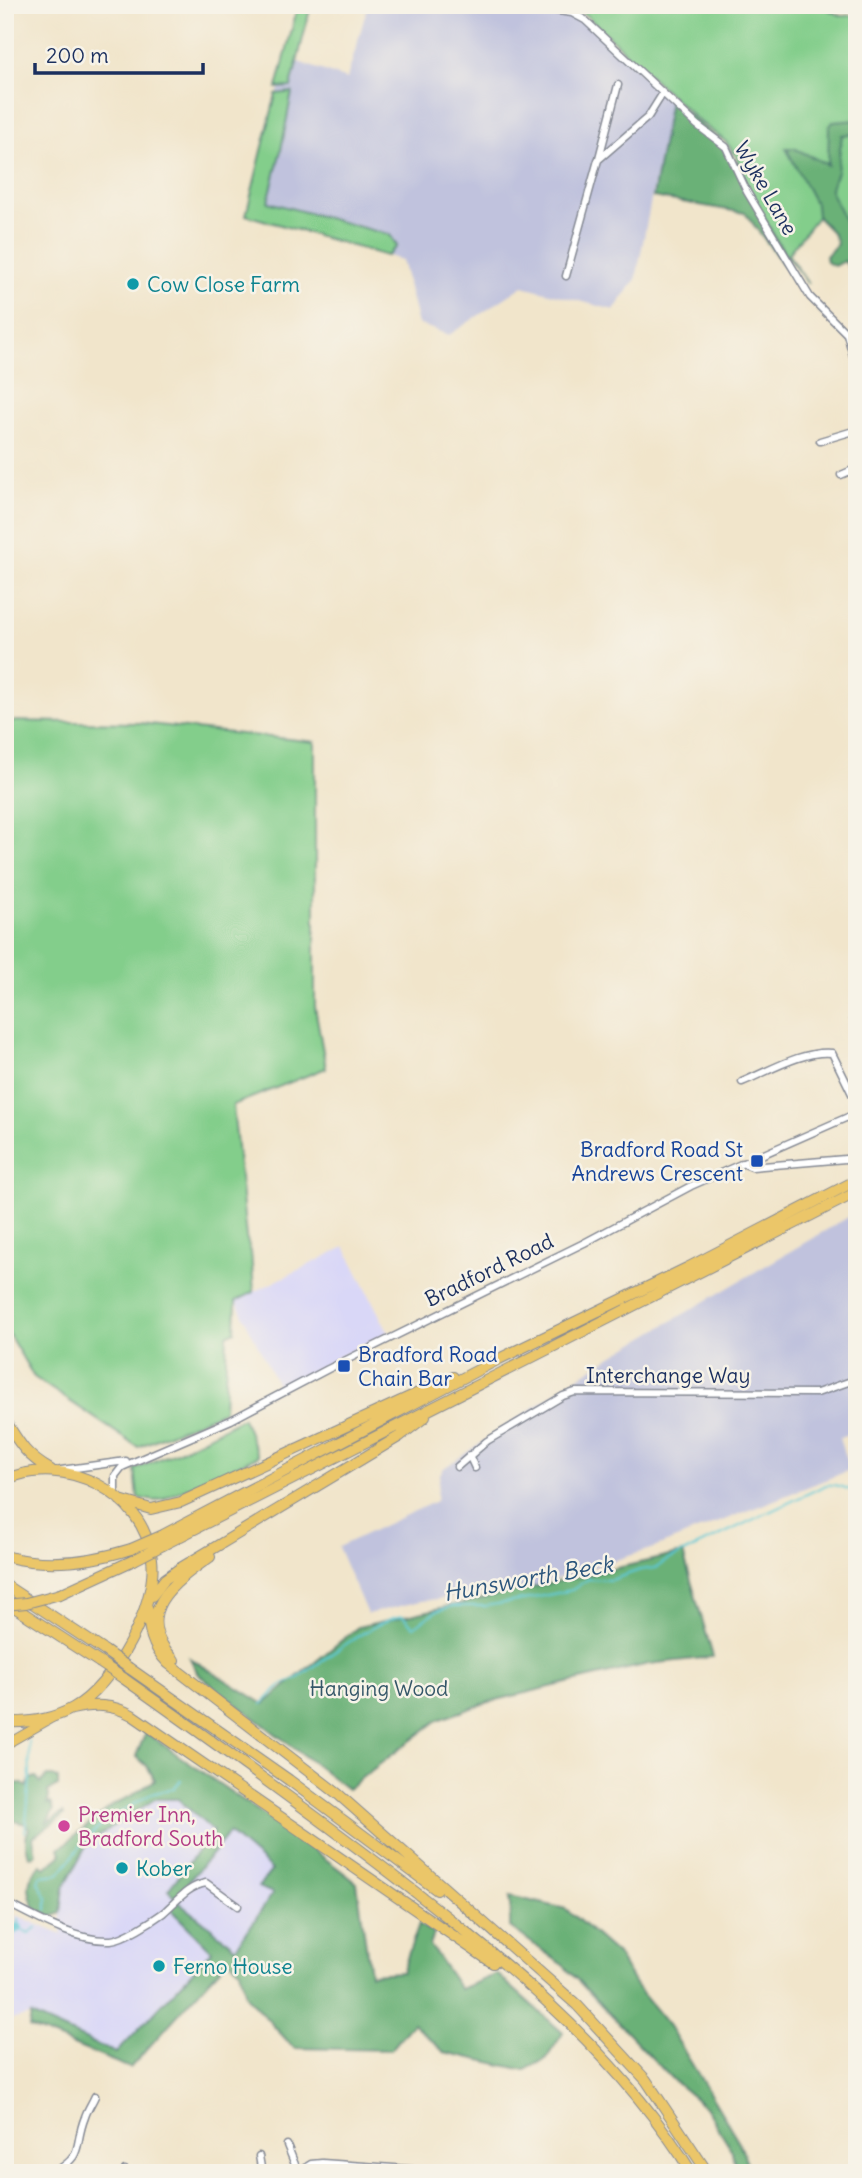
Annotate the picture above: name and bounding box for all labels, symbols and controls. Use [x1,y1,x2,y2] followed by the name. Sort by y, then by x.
[35,32,203,76] scale bar
[46,42,109,69] text: 200 m
[728,136,804,240] street label: Wyke Lane
[147,271,300,298] place label: Cow Close Farm
[125,276,141,292] marker: Cow Close Farm
[572,1136,743,1187] place label: Bradford Road St Andrews Crescent
[749,1153,765,1169] marker: Bradford Road St Andrews Crescent
[420,1227,558,1313] street label: Bradford Road
[358,1341,498,1392] place label: Bradford Road Chain Bar
[336,1358,352,1374] marker: Bradford Road Chain Bar
[586,1362,750,1389] street label: Interchange Way
[441,1549,616,1607] water label: Hunsworth Beck
[310,1675,448,1702] park label: Hanging Wood
[78,1801,223,1852] place label: Premier Inn, Bradford South
[56,1818,72,1834] marker: Premier Inn, Bradford South
[136,1855,192,1882] place label: Kober
[114,1860,130,1876] marker: Kober
[173,1953,293,1980] place label: Ferno House
[151,1958,167,1974] marker: Ferno House

